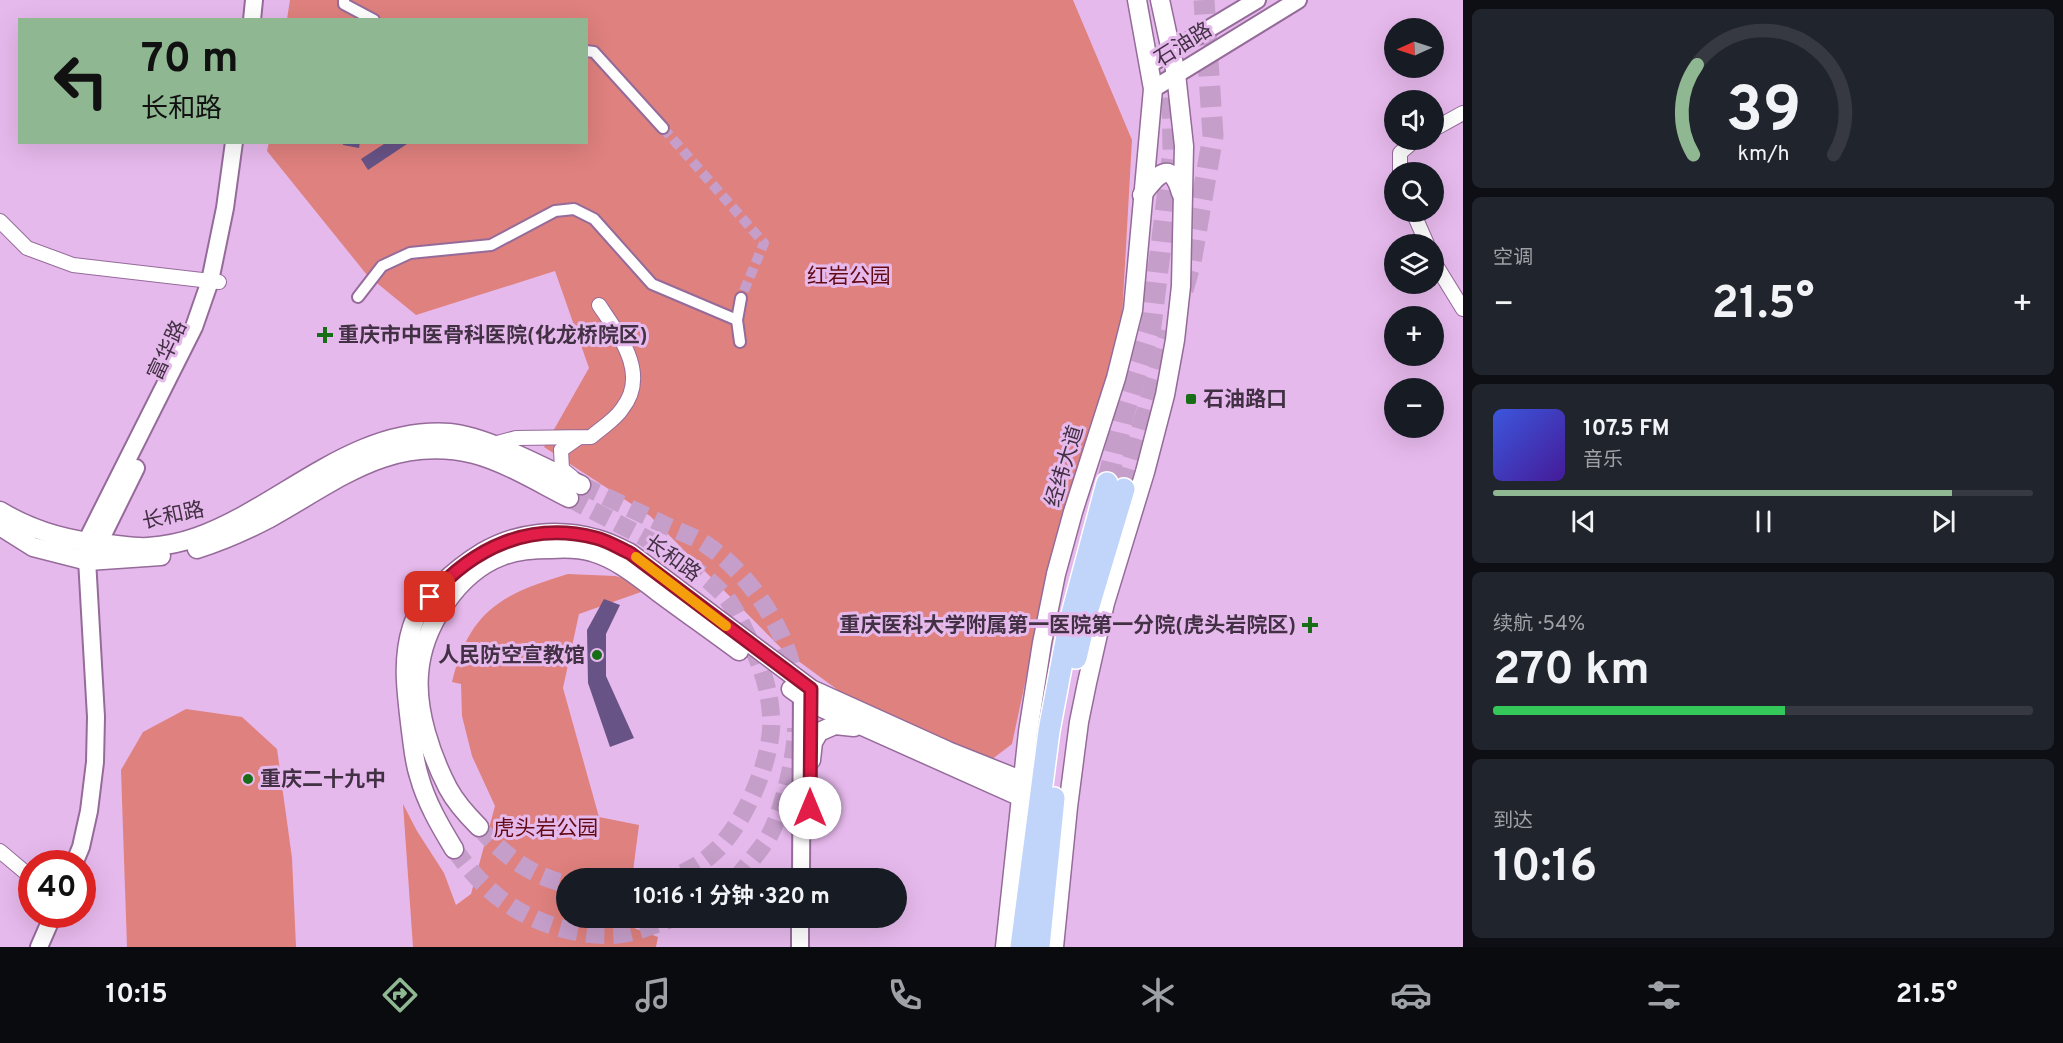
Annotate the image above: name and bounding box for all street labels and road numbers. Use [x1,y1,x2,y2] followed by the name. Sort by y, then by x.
[1150,17,1218,73] street label: 石油路
[143,316,194,385] street label: 富华路
[1040,422,1091,511] street label: 经纬大道
[140,497,207,536] street label: 长和路
[639,530,706,589] street label: 长和路

